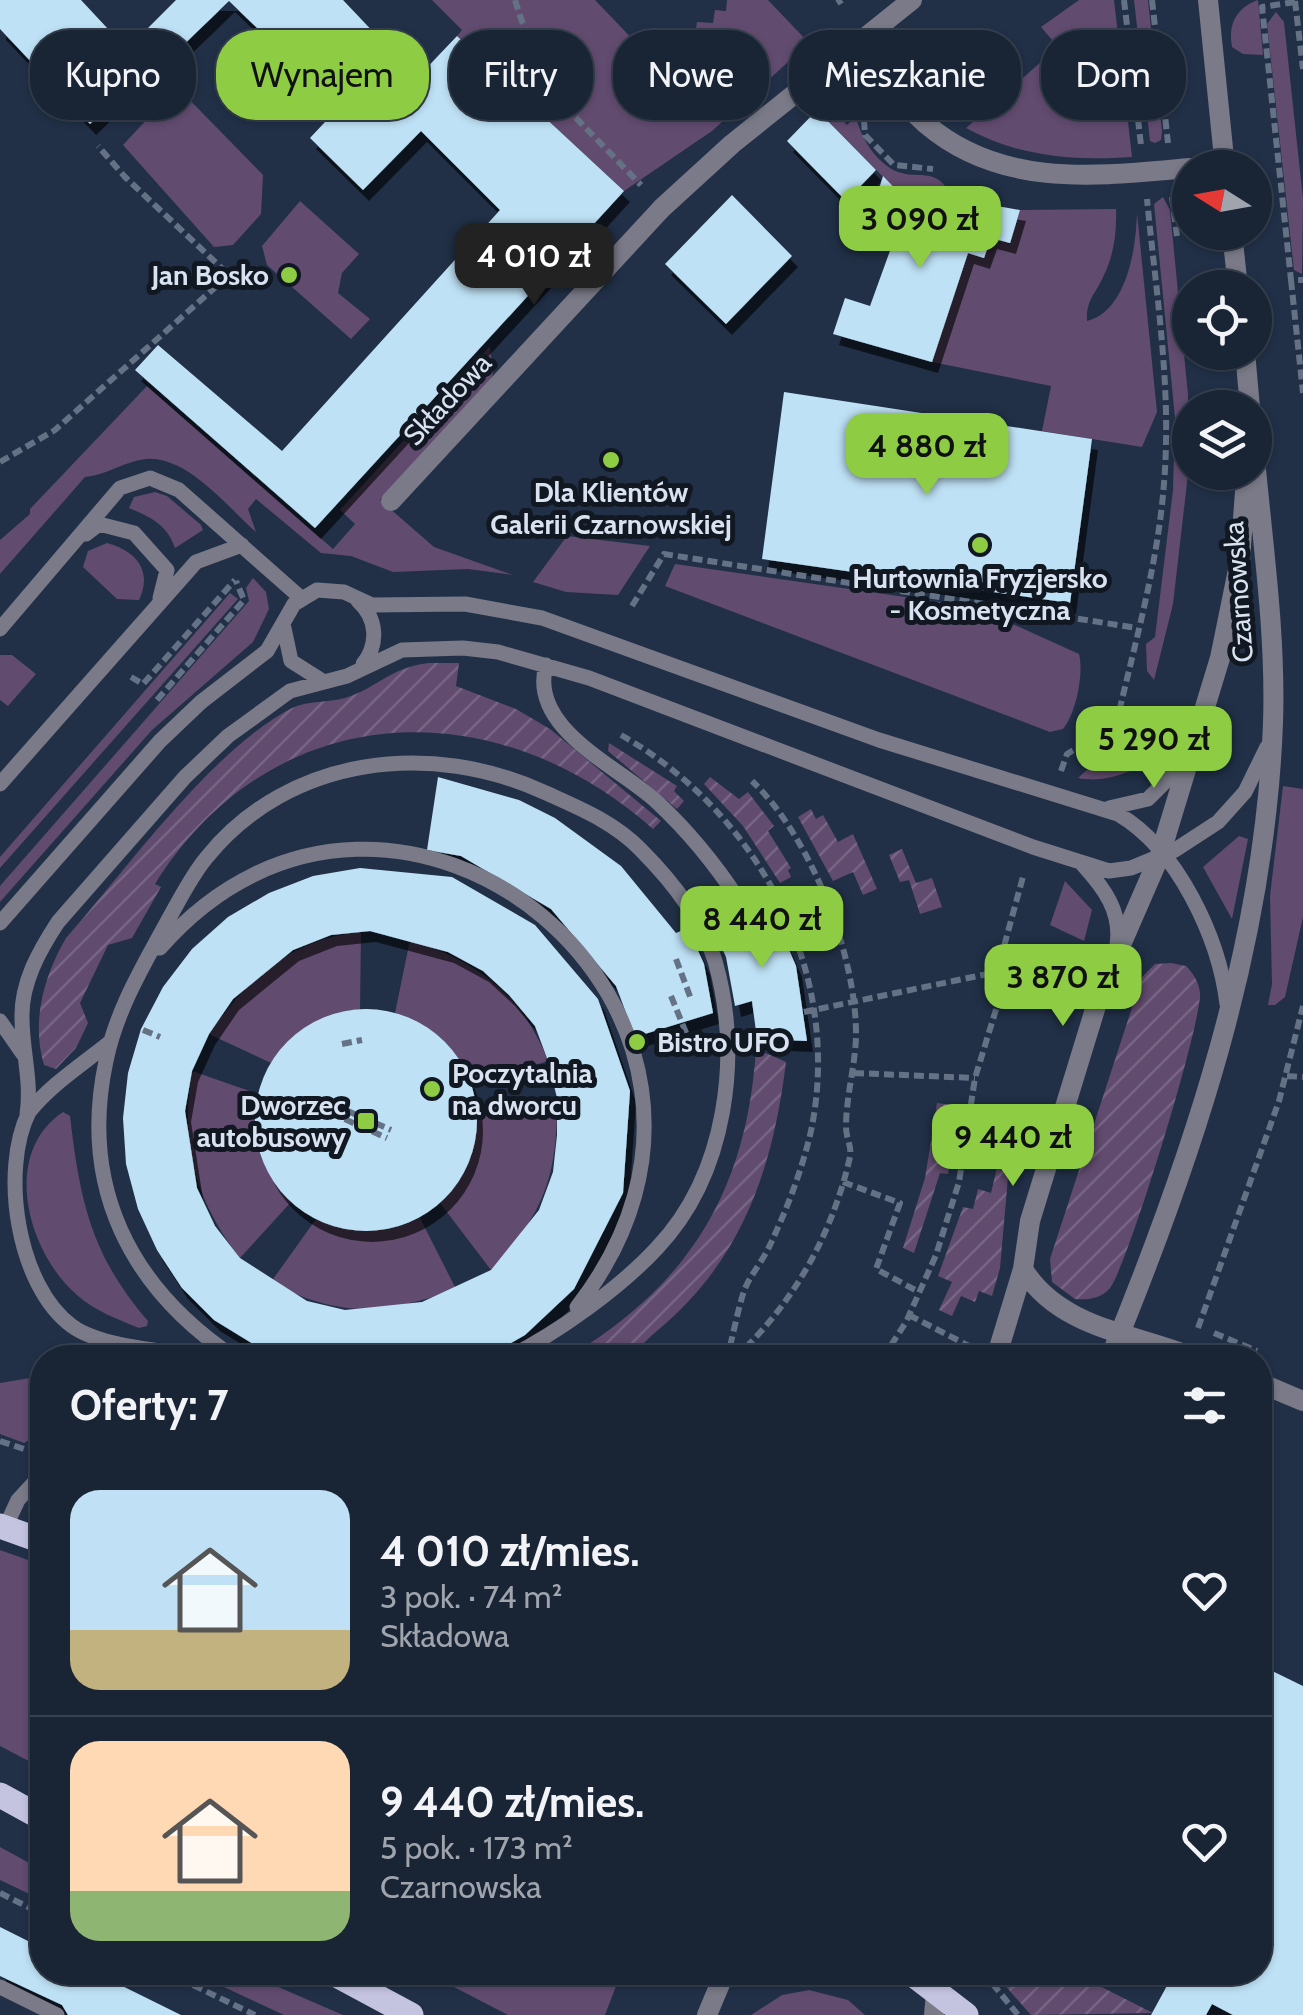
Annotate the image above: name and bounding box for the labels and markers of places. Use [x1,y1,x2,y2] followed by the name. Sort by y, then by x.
[817,186,1023,271] pin: 3 090 zł
[431,223,637,308] pin: 4 010 zł
[150,258,269,292] place label: Jan Bosko
[278,264,300,286] marker: Jan Bosko
[824,413,1030,498] pin: 4 880 zł
[600,449,622,471] marker: Dla Klientów Galerii Czarnowskiej
[490,475,732,541] place label: Dla Klientów Galerii Czarnowskiej
[969,534,991,556] marker: Hurtownia Fryzjersko - Kosmetyczna
[852,561,1108,627] place label: Hurtownia Fryzjersko - Kosmetyczna
[1051,706,1257,791] pin: 5 290 zł
[659,886,865,971] pin: 8 440 zł
[960,944,1166,1029] pin: 3 870 zł
[657,1025,790,1059] place label: Bistro UFO
[626,1031,648,1053] marker: Bistro UFO
[452,1056,592,1122] place label: Poczytalnia na dworcu
[421,1078,443,1100] marker: Poczytalnia na dworcu
[197,1088,346,1154] place label: Dworzec autobusowy
[910,1104,1116,1189] pin: 9 440 zł
[355,1110,377,1132] marker: Dworzec autobusowy

